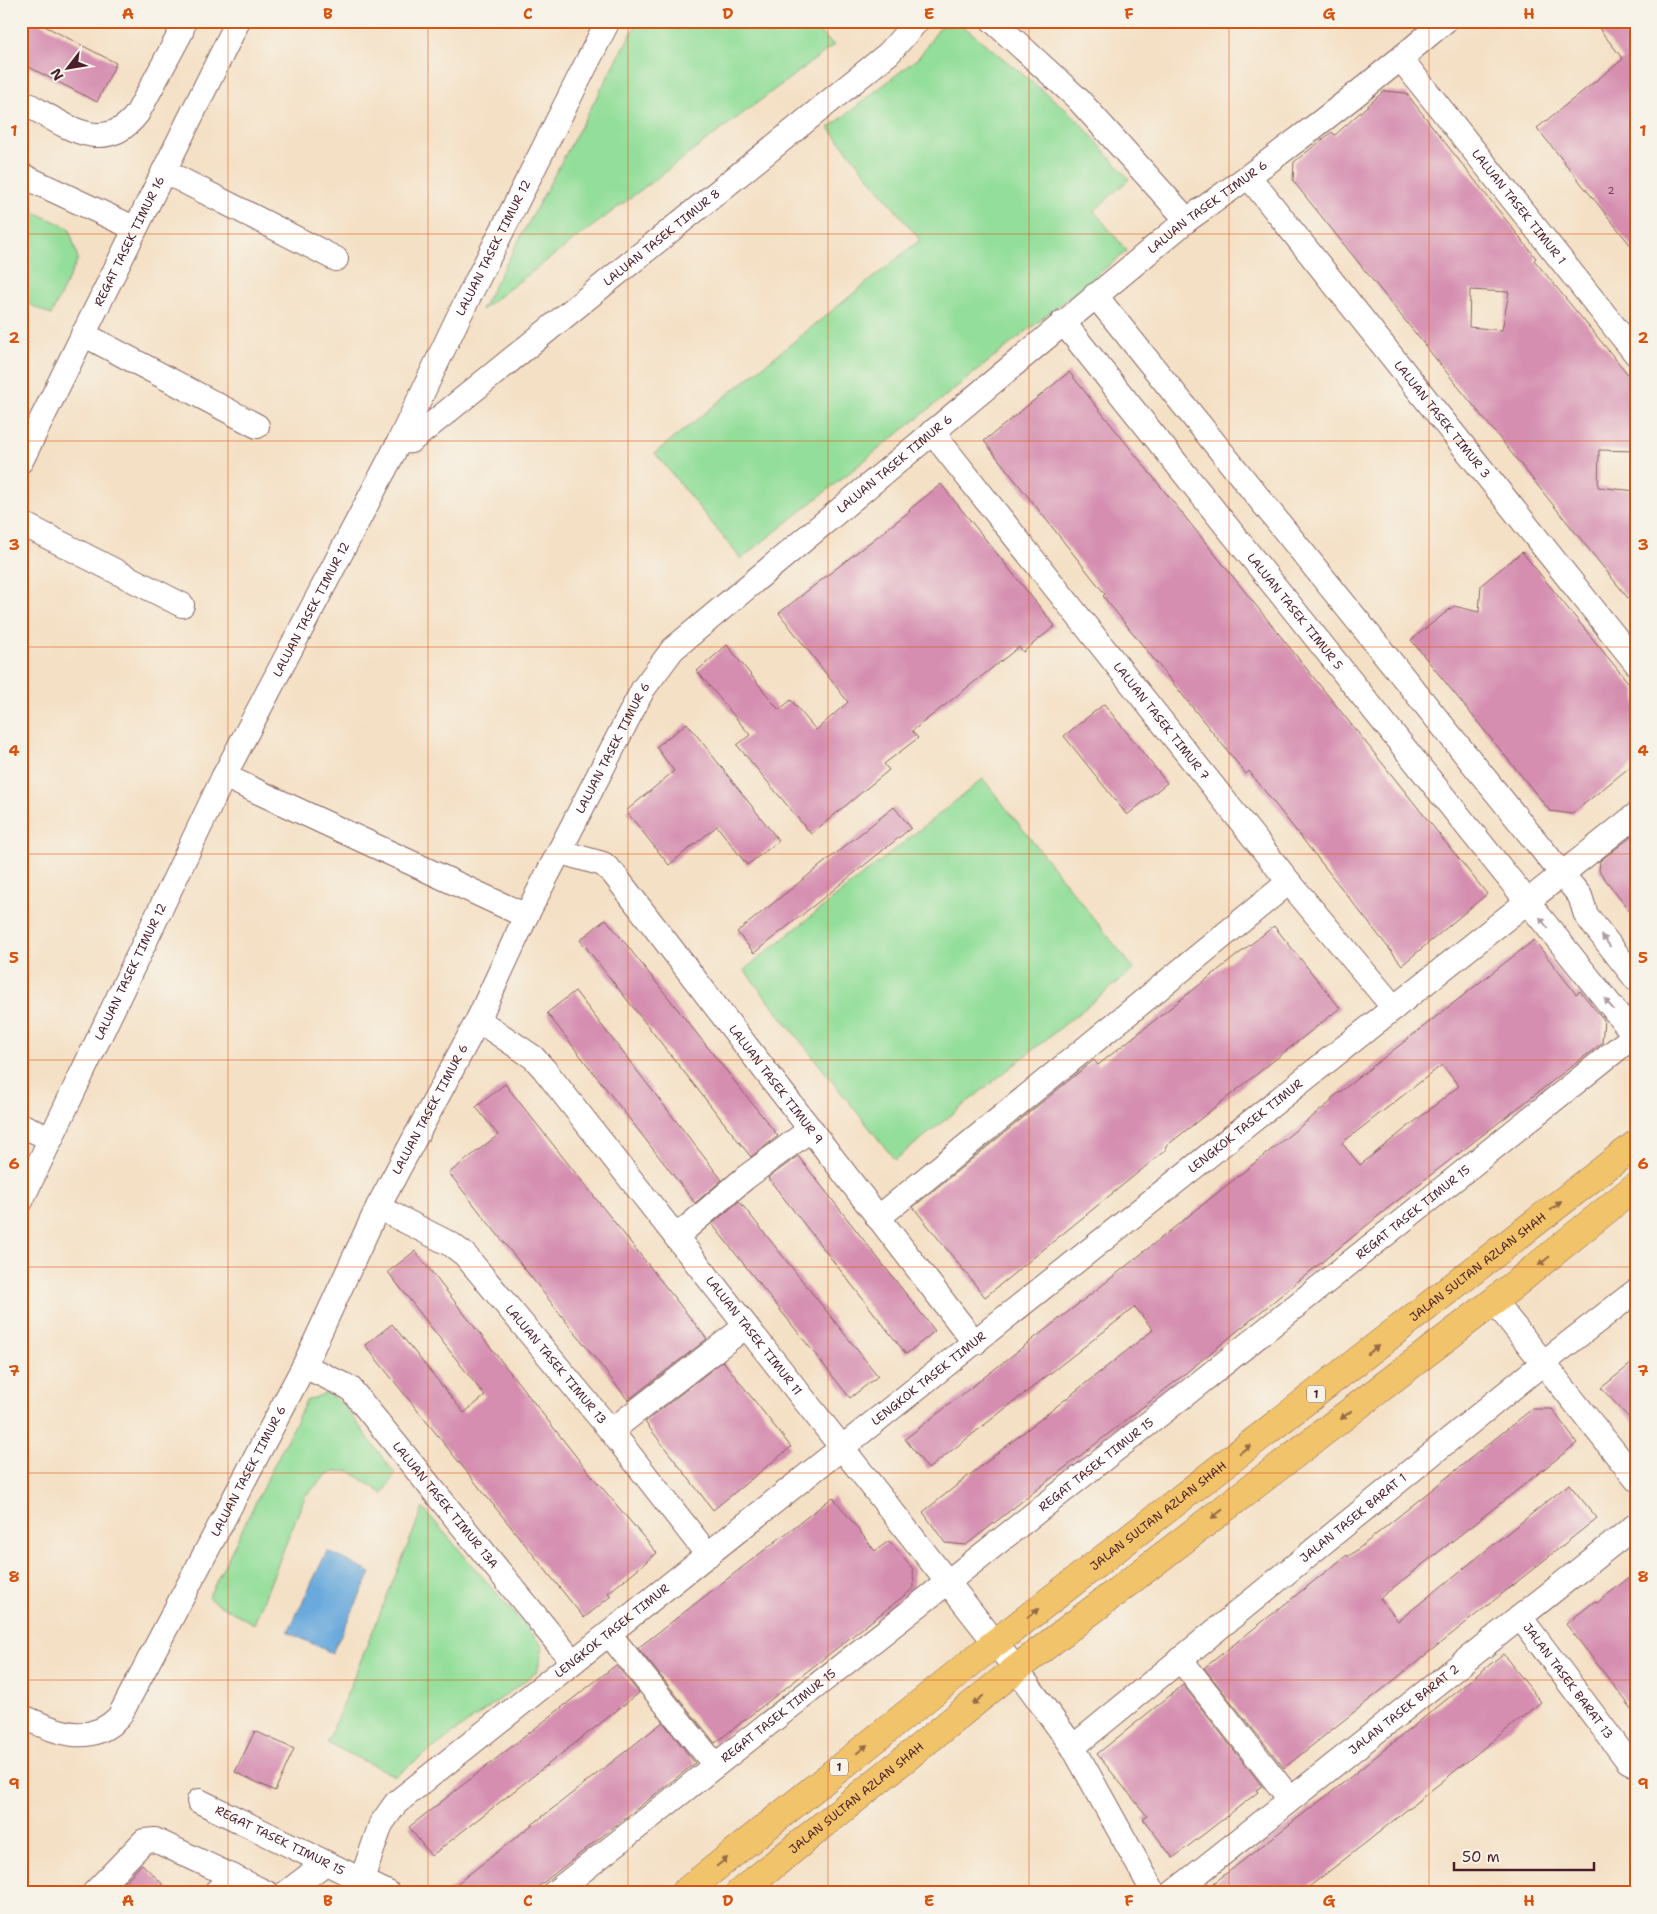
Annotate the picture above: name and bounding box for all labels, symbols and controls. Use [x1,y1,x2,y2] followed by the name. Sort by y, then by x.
[122,3,134,24] text: A
[323,3,333,24] text: B
[523,3,533,24] text: C
[722,3,734,24] text: D
[924,3,934,24] text: E
[1124,3,1134,24] text: F
[1323,3,1336,24] text: G
[1523,3,1535,24] text: H
[42,42,92,92] north arrow
[46,65,67,84] text: N
[10,120,18,141] text: 1
[1639,120,1647,141] text: 1
[1468,146,1569,268] street label: LALUAN TASEK TIMUR 1
[1144,157,1271,257] street label: LALUAN TASEK TIMUR 6
[91,174,168,309] street label: REGAT TASEK TIMUR 16
[452,177,534,319] street label: LALUAN TASEK TIMUR 12
[1608,184,1615,197] house number: 2
[600,185,723,290] street label: LALUAN TASEK TIMUR 8
[8,327,20,348] text: 2
[1637,327,1649,348] text: 2
[1390,357,1494,482] street label: LALUAN TASEK TIMUR 3
[834,411,956,517] street label: LALUAN TASEK TIMUR 6
[8,534,20,555] text: 3
[1637,534,1649,555] text: 3
[269,539,353,680] street label: LALUAN TASEK TIMUR 12
[1243,550,1347,673] street label: LALUAN TASEK TIMUR 5
[1110,659,1213,783] street label: LALUAN TASEK TIMUR 7
[572,679,653,816] street label: LALUAN TASEK TIMUR 6
[8,740,20,761] text: 4
[1637,740,1649,761] text: 4
[91,901,170,1043] street label: LALUAN TASEK TIMUR 12
[1539,917,1550,930] one-way arrow
[1601,934,1611,948] one-way arrow
[9,947,19,968] text: 5
[1638,947,1648,968] text: 5
[1603,998,1614,1011] one-way arrow
[725,1022,827,1147] street label: LALUAN TASEK TIMUR 9
[389,1041,472,1177] street label: LALUAN TASEK TIMUR 6
[1185,1076,1306,1177] street label: LENGKOK TASEK TIMUR
[8,1153,20,1174] text: 6
[1637,1153,1649,1174] text: 6
[1352,1162,1474,1263] street label: REGAT TASEK TIMUR 15
[1550,1201,1563,1212] one-way arrow
[1406,1209,1550,1325] street label: JALAN SULTAN AZLAN SHAH
[1537,1256,1550,1267] one-way arrow
[702,1273,806,1399] street label: LALUAN TASEK TIMUR 11
[502,1302,610,1428] street label: LALUAN TASEK TIMUR 13
[868,1328,989,1429] street label: LENGKOK TASEK TIMUR
[1366,1344,1379,1355] one-way arrow
[8,1360,20,1381] text: 7
[1637,1360,1649,1381] text: 7
[1307,1386,1325,1402] road number: 1
[207,1403,290,1539] street label: LALUAN TASEK TIMUR 6
[1339,1410,1353,1420] one-way arrow
[1035,1414,1157,1515] street label: REGAT TASEK TIMUR 15
[389,1438,502,1572] street label: LALUAN TASEK TIMUR 13A
[1238,1444,1252,1454] one-way arrow
[1087,1458,1230,1574] street label: JALAN SULTAN AZLAN SHAH
[1297,1470,1410,1566] street label: JALAN TASEK BARAT 1
[1211,1509,1224,1519] one-way arrow
[8,1566,20,1587] text: 8
[1637,1566,1649,1587] text: 8
[551,1581,672,1681] street label: LENGKOK TASEK TIMUR
[1026,1607,1039,1618] one-way arrow
[1519,1620,1617,1742] street label: JALAN TASEK BARAT 13
[1346,1661,1462,1758] street label: JALAN TASEK BARAT 2
[718,1665,839,1766] street label: REGAT TASEK TIMUR 15
[972,1694,985,1705] one-way arrow
[786,1739,927,1857] street label: JALAN SULTAN AZLAN SHAH
[855,1743,868,1754] one-way arrow
[830,1758,848,1775] road number: 1
[8,1773,20,1794] text: 9
[1637,1773,1649,1794] text: 9
[212,1802,347,1879] street label: REGAT TASEK TIMUR 15
[1454,1839,1594,1871] scale bar
[1462,1847,1500,1867] text: 50 m
[715,1857,728,1868] one-way arrow
[122,1890,134,1911] text: A
[323,1890,333,1911] text: B
[523,1890,533,1911] text: C
[722,1890,734,1911] text: D
[924,1890,934,1911] text: E
[1124,1890,1134,1911] text: F
[1323,1890,1336,1911] text: G
[1523,1890,1535,1911] text: H

